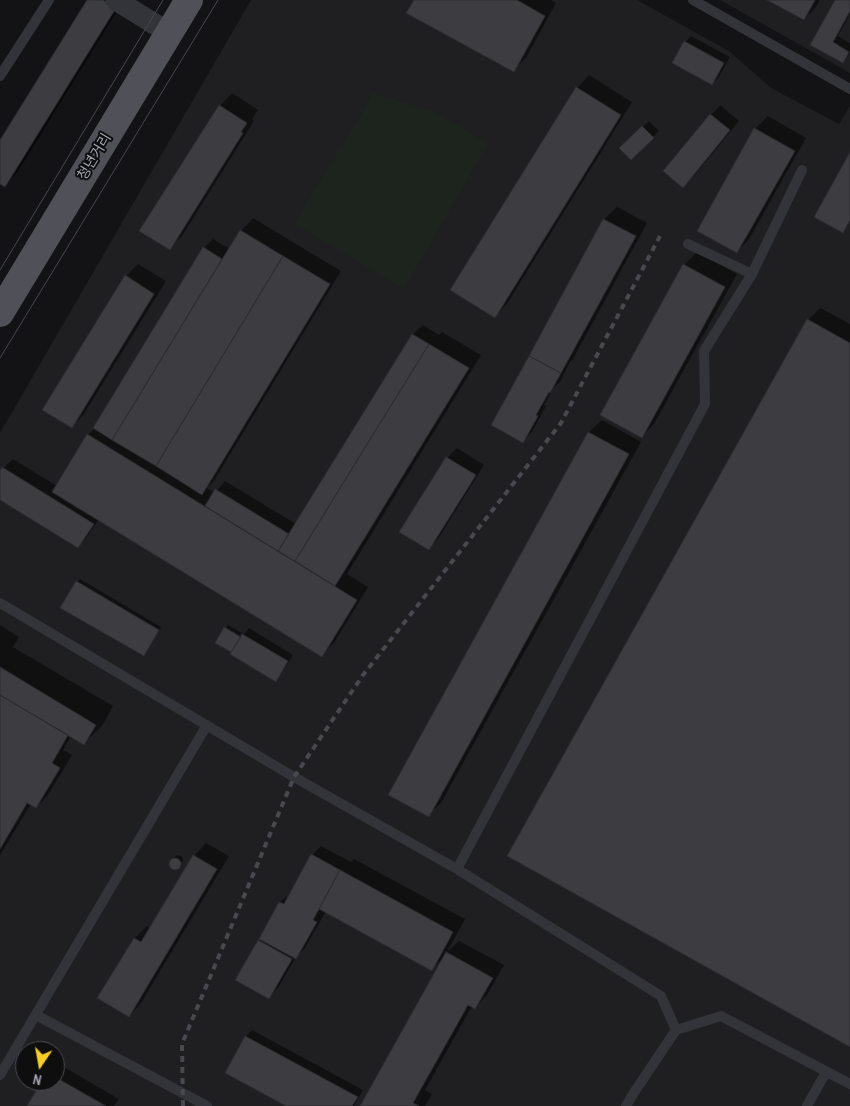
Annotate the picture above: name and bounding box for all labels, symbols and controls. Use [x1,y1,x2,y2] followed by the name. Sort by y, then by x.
[75,131,115,183] street label: 청년거리
[15,1041,65,1091] north arrow
[31,1070,43,1089] text: N

